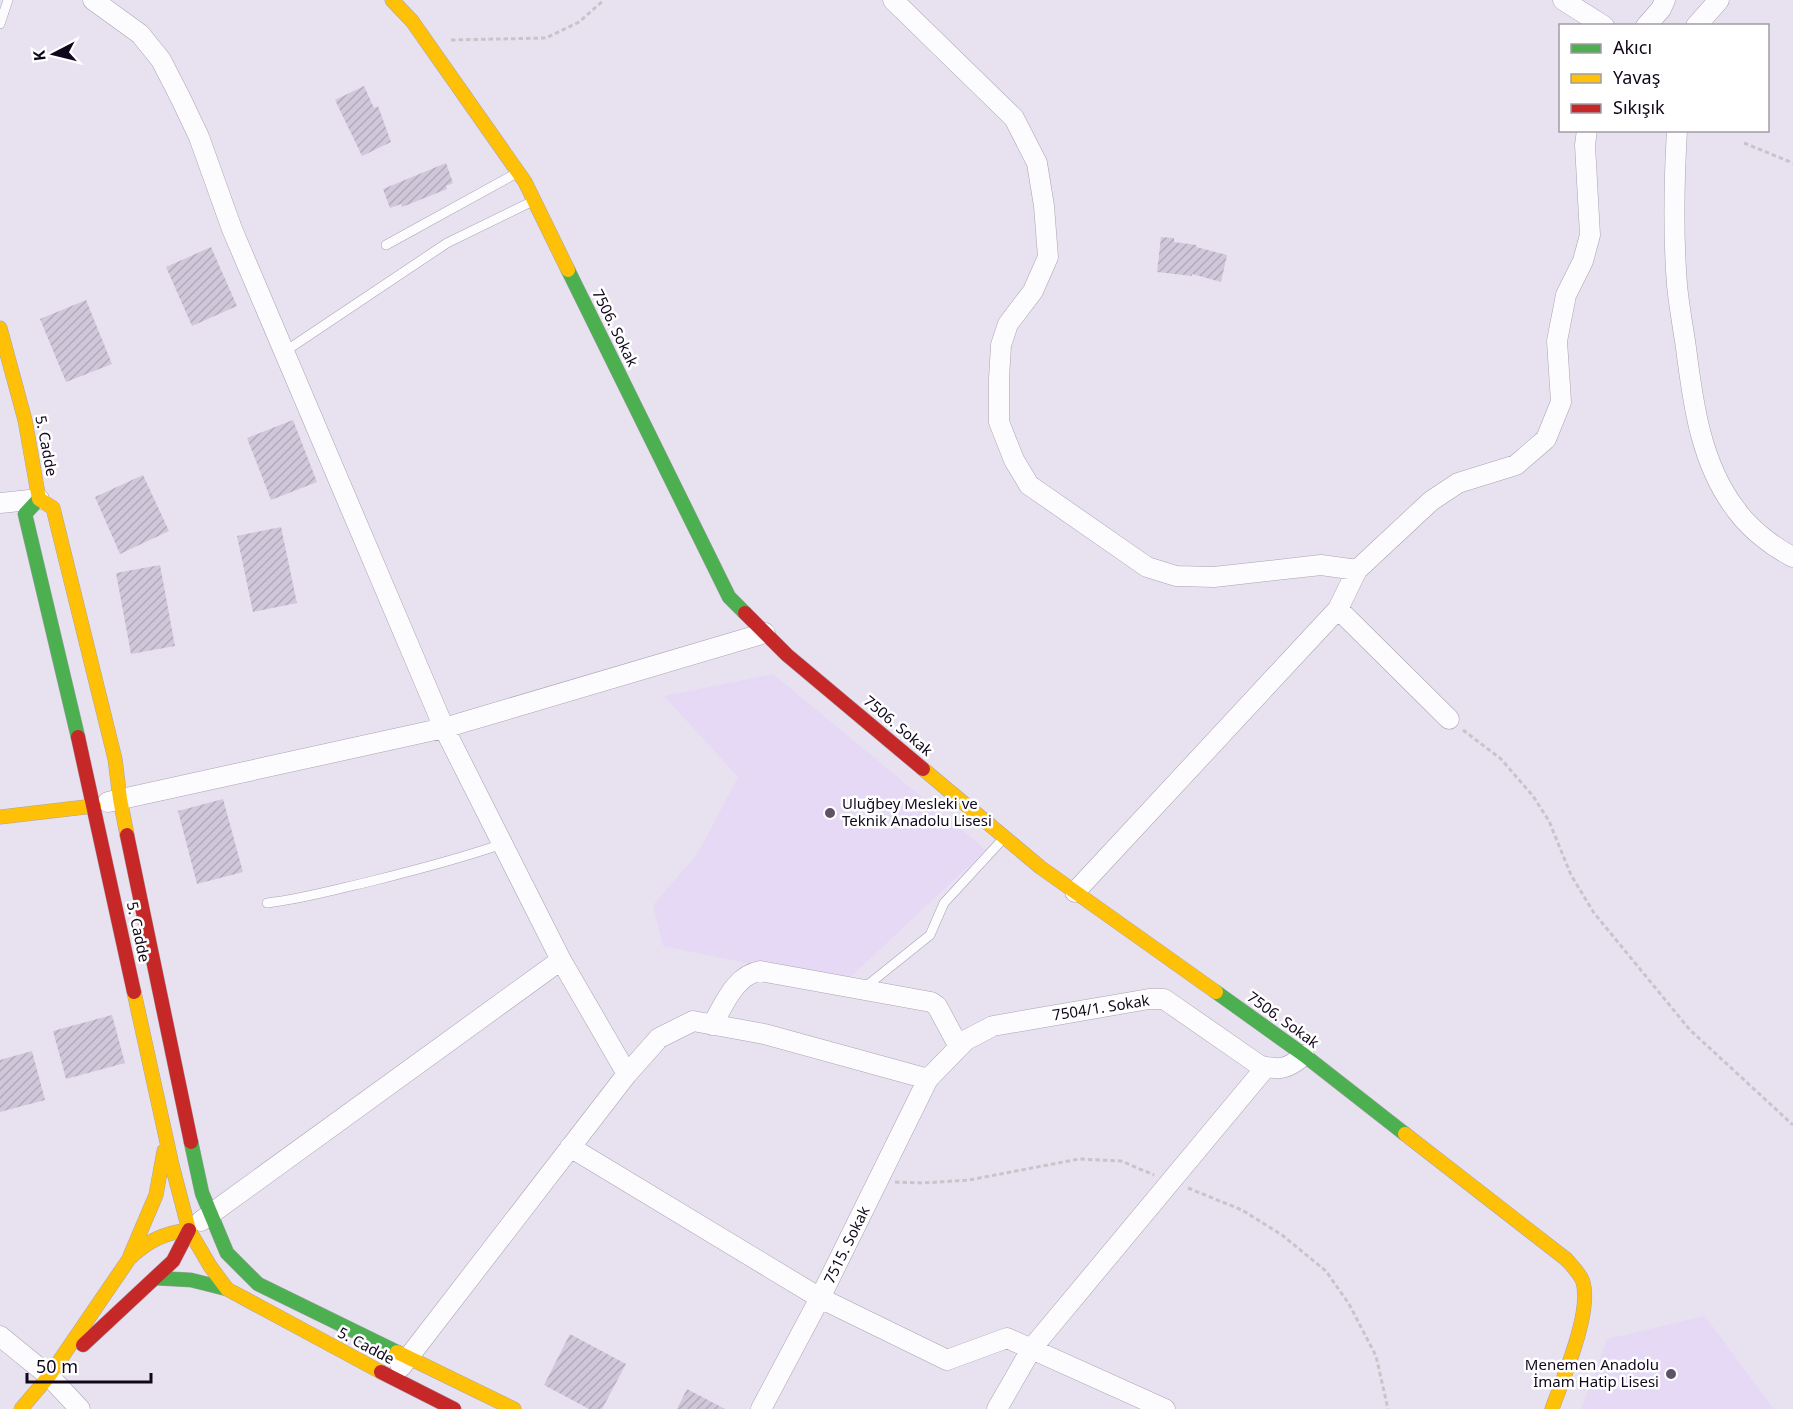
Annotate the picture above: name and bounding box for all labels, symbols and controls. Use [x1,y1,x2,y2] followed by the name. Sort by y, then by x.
[24,24,84,84] north arrow
[1559,24,1769,132] legend
[1613,35,1652,59] text: Akıcı
[28,49,51,62] text: K
[1613,65,1660,89] text: Yavaş
[1613,95,1665,119] text: Sıkışık
[588,285,643,370] street label: 7506. Sokak
[31,414,63,478] street label: 5. Cadde
[860,691,937,760] street label: 7506. Sokak
[842,793,992,830] place label: Uluğbey Mesleki ve Teknik Anadolu Lisesi
[823,806,837,820] marker: Uluğbey Mesleki ve Teknik Anadolu Lisesi
[123,900,155,964] street label: 5. Cadde
[1244,986,1323,1052] street label: 7506. Sokak
[1051,989,1151,1025] street label: 7504/1. Sokak
[819,1202,874,1287] street label: 7515. Sokak
[335,1322,398,1368] street label: 5. Cadde
[27,1346,152,1384] scale bar
[36,1354,78,1378] text: 50 m
[1525,1354,1659,1391] place label: Menemen Anadolu İmam Hatip Lisesi
[1664,1367,1678,1381] marker: Menemen Anadolu İmam Hatip Lisesi

